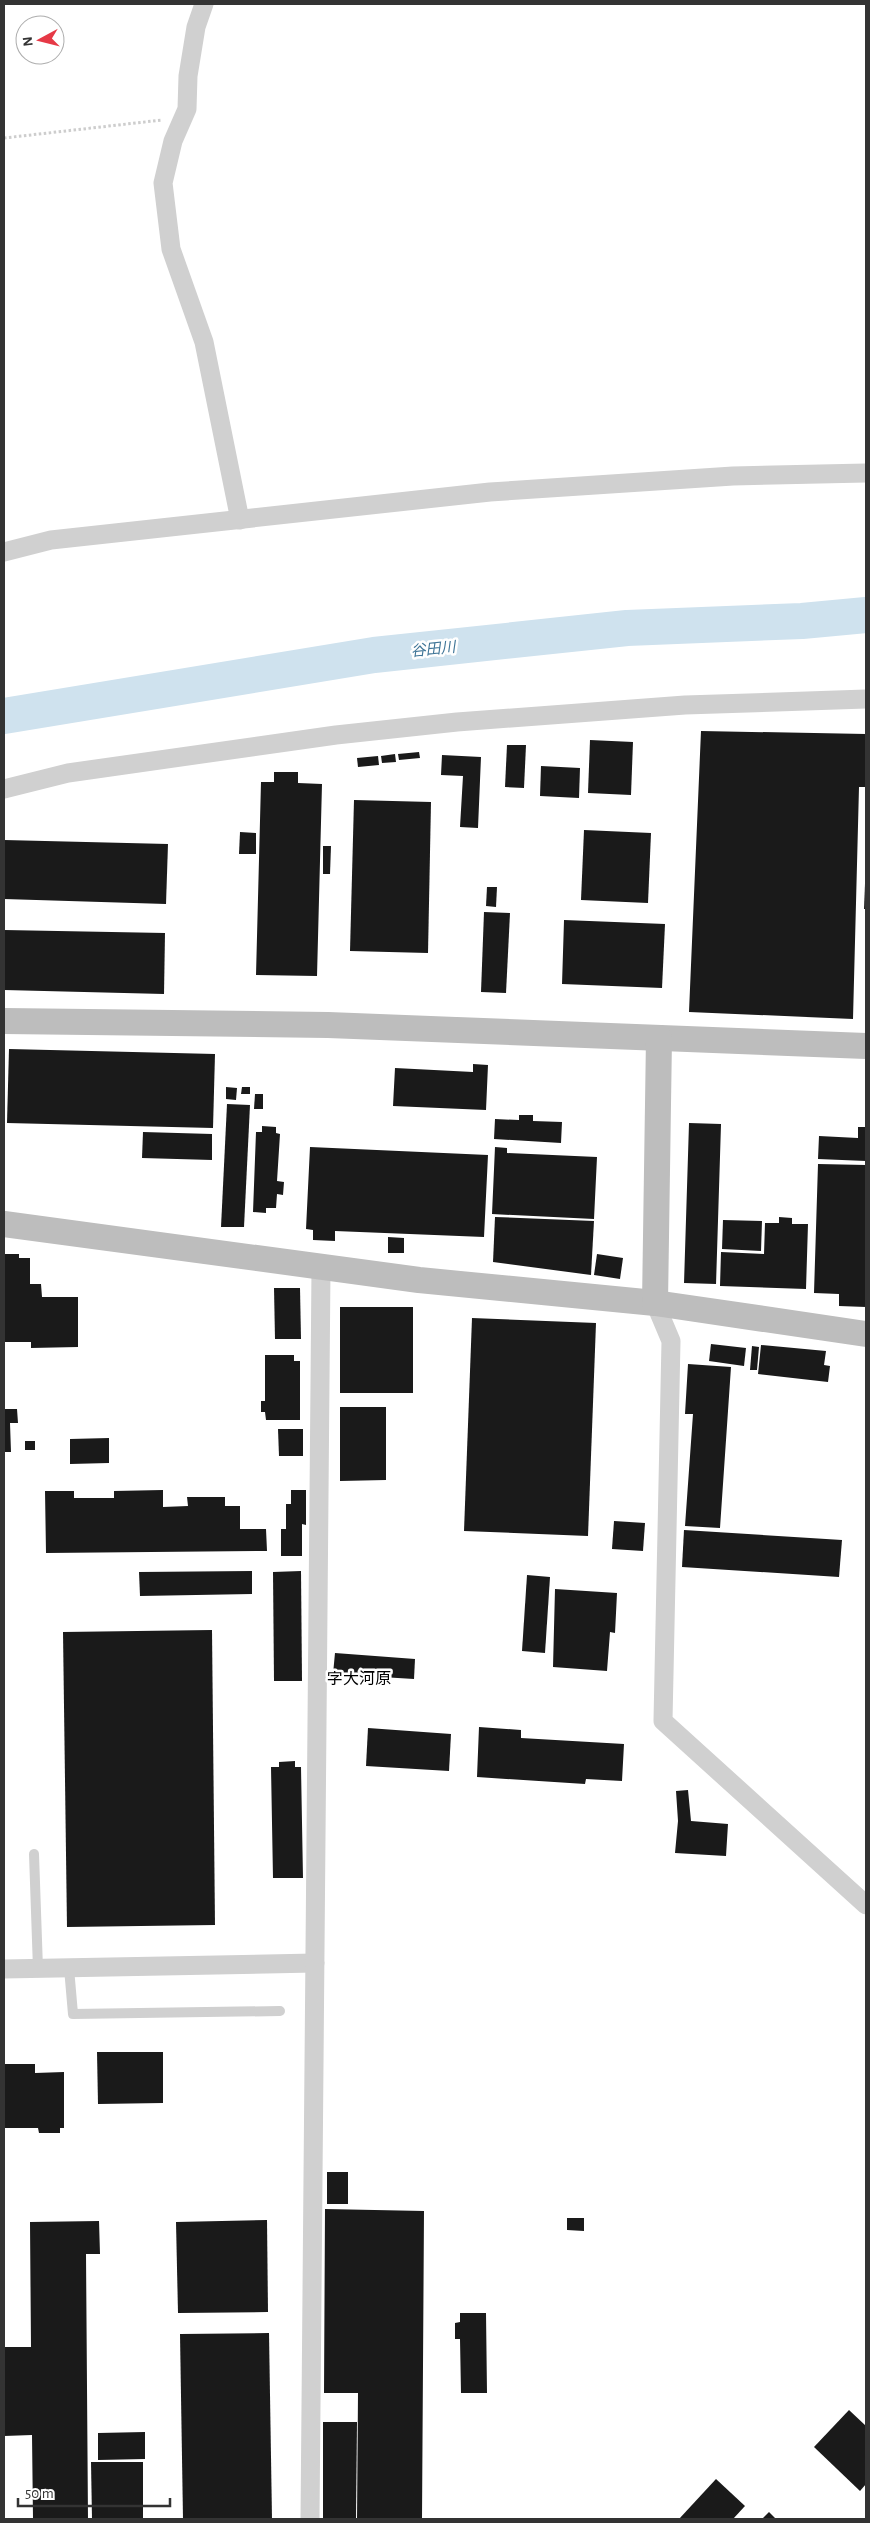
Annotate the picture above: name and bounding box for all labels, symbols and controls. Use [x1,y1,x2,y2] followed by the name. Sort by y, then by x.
[15,15,65,65] north arrow
[21,36,36,47] text: N
[410,638,458,659] water label: 谷田川
[327,1670,391,1687] district label: 字大河原
[18,2476,170,2508] scale bar
[25,2486,54,2501] text: 50 m

